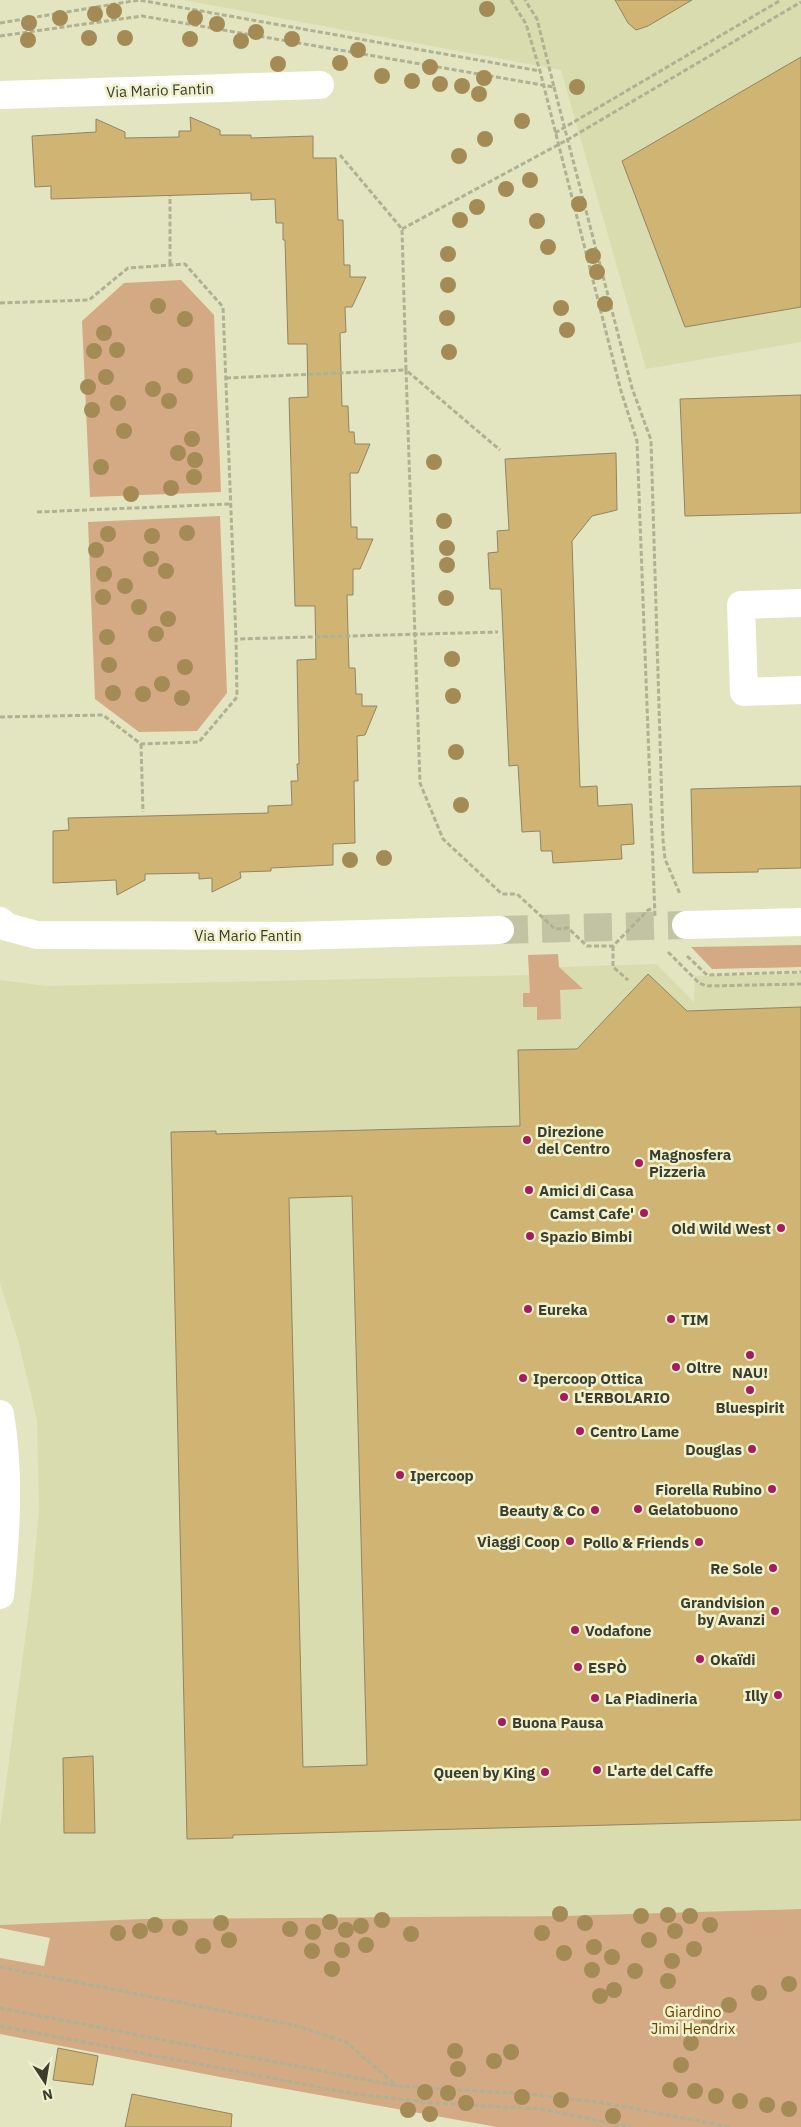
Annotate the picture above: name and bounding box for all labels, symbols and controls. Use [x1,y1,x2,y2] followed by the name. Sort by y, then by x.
[106,79,214,101] street label: Via Mario Fantin
[194,926,302,945] street label: Via Mario Fantin
[537,1122,610,1158] place label: Direzione del Centro
[521,1134,533,1146] marker: Direzione del Centro
[649,1145,732,1181] place label: Magnosfera Pizzeria
[633,1157,645,1169] marker: Magnosfera Pizzeria
[539,1181,634,1200] place label: Amici di Casa
[523,1184,535,1196] marker: Amici di Casa
[550,1204,634,1223] place label: Camst Cafe'
[638,1207,650,1219] marker: Camst Cafe'
[671,1219,771,1238] place label: Old Wild West
[775,1222,787,1234] marker: Old Wild West
[540,1227,632,1246] place label: Spazio Bimbi
[524,1230,536,1242] marker: Spazio Bimbi
[538,1300,588,1319] place label: Eureka
[522,1303,534,1315] marker: Eureka
[681,1310,708,1329] place label: TIM
[665,1313,677,1325] marker: TIM
[744,1349,756,1361] marker: NAU!
[686,1358,721,1377] place label: Oltre
[670,1361,682,1373] marker: Oltre
[732,1363,768,1382] place label: NAU!
[533,1369,643,1388] place label: Ipercoop Ottica
[517,1372,529,1384] marker: Ipercoop Ottica
[744,1384,756,1396] marker: Bluespirit
[574,1388,670,1407] place label: L'ERBOLARIO
[558,1391,570,1403] marker: L'ERBOLARIO
[716,1398,785,1417] place label: Bluespirit
[590,1422,679,1441] place label: Centro Lame
[574,1425,586,1437] marker: Centro Lame
[685,1440,742,1459] place label: Douglas
[746,1443,758,1455] marker: Douglas
[410,1466,474,1485] place label: Ipercoop
[394,1469,406,1481] marker: Ipercoop
[655,1480,762,1499] place label: Fiorella Rubino
[766,1483,778,1495] marker: Fiorella Rubino
[648,1500,738,1519] place label: Gelatobuono
[499,1501,585,1520] place label: Beauty & Co
[632,1503,644,1515] marker: Gelatobuono
[589,1504,601,1516] marker: Beauty & Co
[477,1532,560,1551] place label: Viaggi Coop
[583,1533,689,1552] place label: Pollo & Friends
[564,1535,576,1547] marker: Viaggi Coop
[693,1536,705,1548] marker: Pollo & Friends
[710,1559,763,1578] place label: Re Sole
[767,1562,779,1574] marker: Re Sole
[680,1593,765,1629] place label: Grandvision by Avanzi
[769,1605,781,1617] marker: Grandvision by Avanzi
[585,1621,652,1640] place label: Vodafone
[569,1624,581,1636] marker: Vodafone
[710,1650,756,1669] place label: Okaïdi
[694,1653,706,1665] marker: Okaïdi
[588,1658,627,1677] place label: ESPÒ
[572,1661,584,1673] marker: ESPÒ
[745,1686,768,1705] place label: Illy
[605,1689,698,1708] place label: La Piadineria
[772,1689,784,1701] marker: Illy
[589,1692,601,1704] marker: La Piadineria
[512,1713,604,1732] place label: Buona Pausa
[496,1716,508,1728] marker: Buona Pausa
[607,1761,713,1780] place label: L'arte del Caffe
[434,1763,536,1782] place label: Queen by King
[591,1764,603,1776] marker: L'arte del Caffe
[539,1766,551,1778] marker: Queen by King
[651,2002,736,2038] park label: Giardino Jimi Hendrix
[20,2057,70,2107] north arrow
[41,2085,55,2105] text: N

